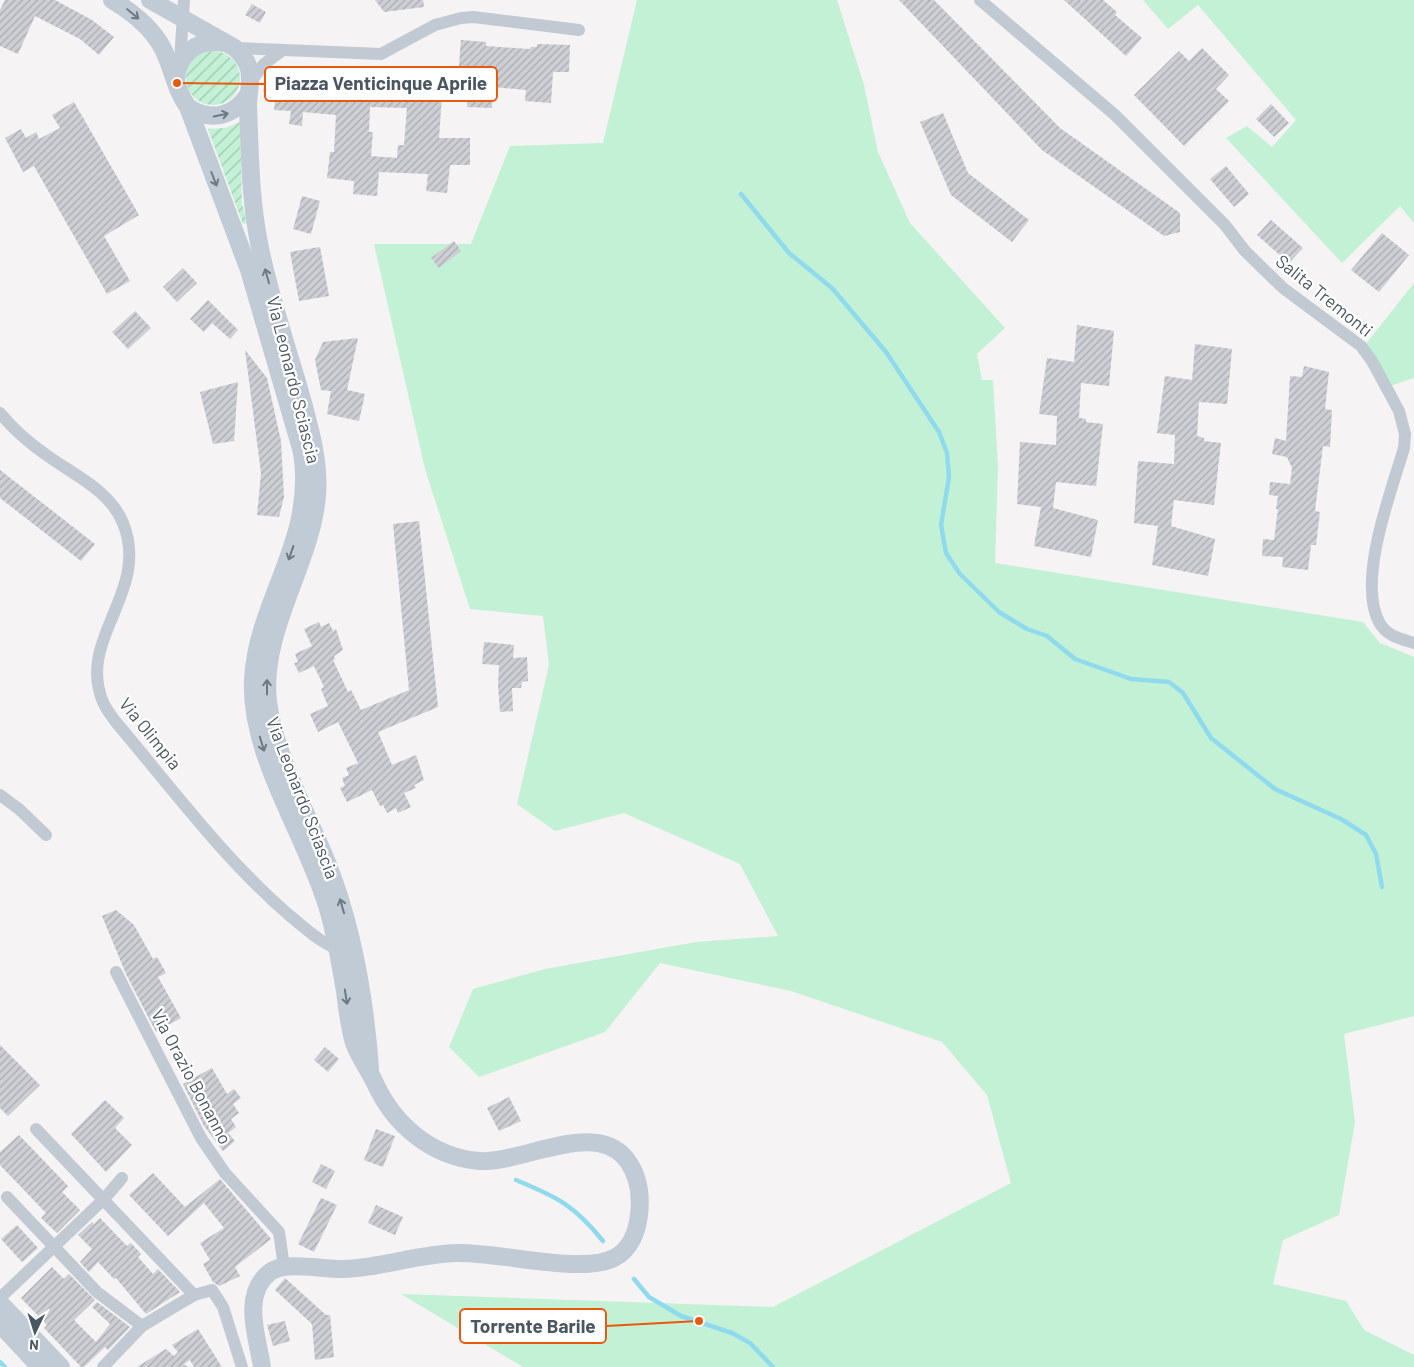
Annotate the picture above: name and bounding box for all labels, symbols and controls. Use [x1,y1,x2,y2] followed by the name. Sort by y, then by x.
[126,9,139,20] one-way arrow
[265,67,497,101] callout: Piazza Venticinque Aprile
[275,71,487,94] text: Piazza Venticinque Aprile
[212,110,228,119] one-way arrow
[210,171,219,187] one-way arrow
[1272,249,1378,341] street label: Salita Tremonti
[261,269,271,285] one-way arrow
[263,294,325,466] street label: Via Leonardo Sciascia
[285,545,295,561] one-way arrow
[262,680,272,696] one-way arrow
[115,693,187,774] street label: Via Olimpia
[262,714,344,882] street label: Via Leonardo Sciascia
[258,735,268,751] one-way arrow
[337,899,347,915] one-way arrow
[341,989,351,1005] one-way arrow
[147,1005,237,1148] street label: Via Orazio Bonanno
[10,1307,60,1357] north arrow
[460,1309,606,1343] callout: Torrente Barile
[470,1314,596,1337] text: Torrente Barile
[29,1337,39,1354] text: N

